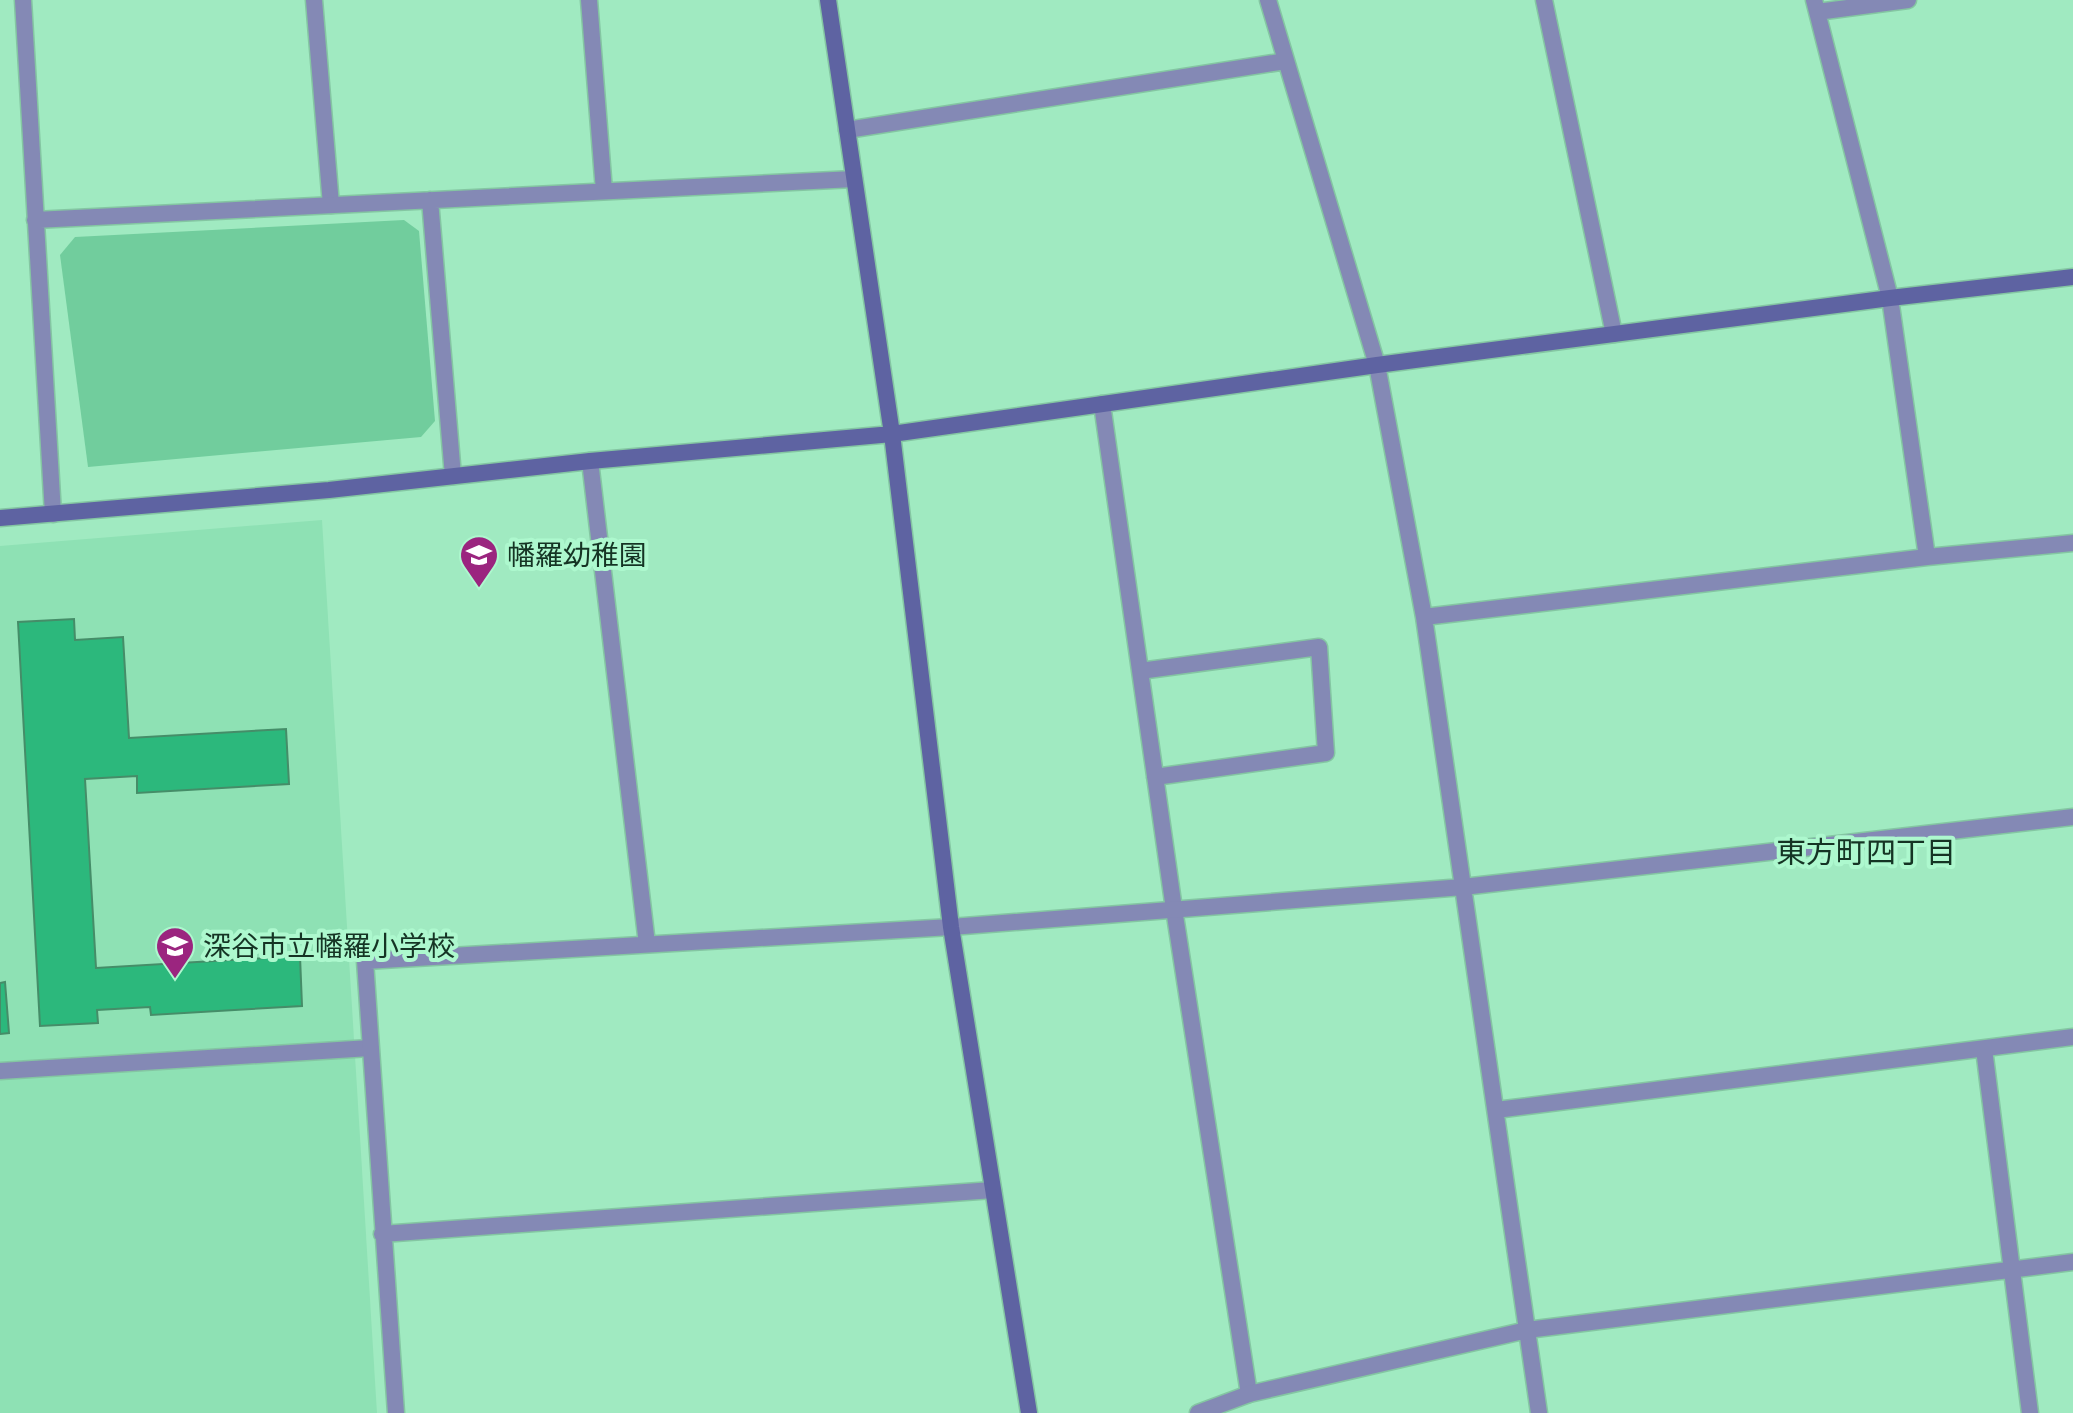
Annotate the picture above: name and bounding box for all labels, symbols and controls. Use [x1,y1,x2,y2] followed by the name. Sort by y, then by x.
[458,534,500,589] school or university icon: 幡羅幼稚園
[507,538,647,572] place label: 幡羅幼稚園
[1776,834,1956,871] district label: 東方町四丁目
[154,925,196,980] school or university icon: 深谷市立幡羅小学校
[203,929,455,963] place label: 深谷市立幡羅小学校

